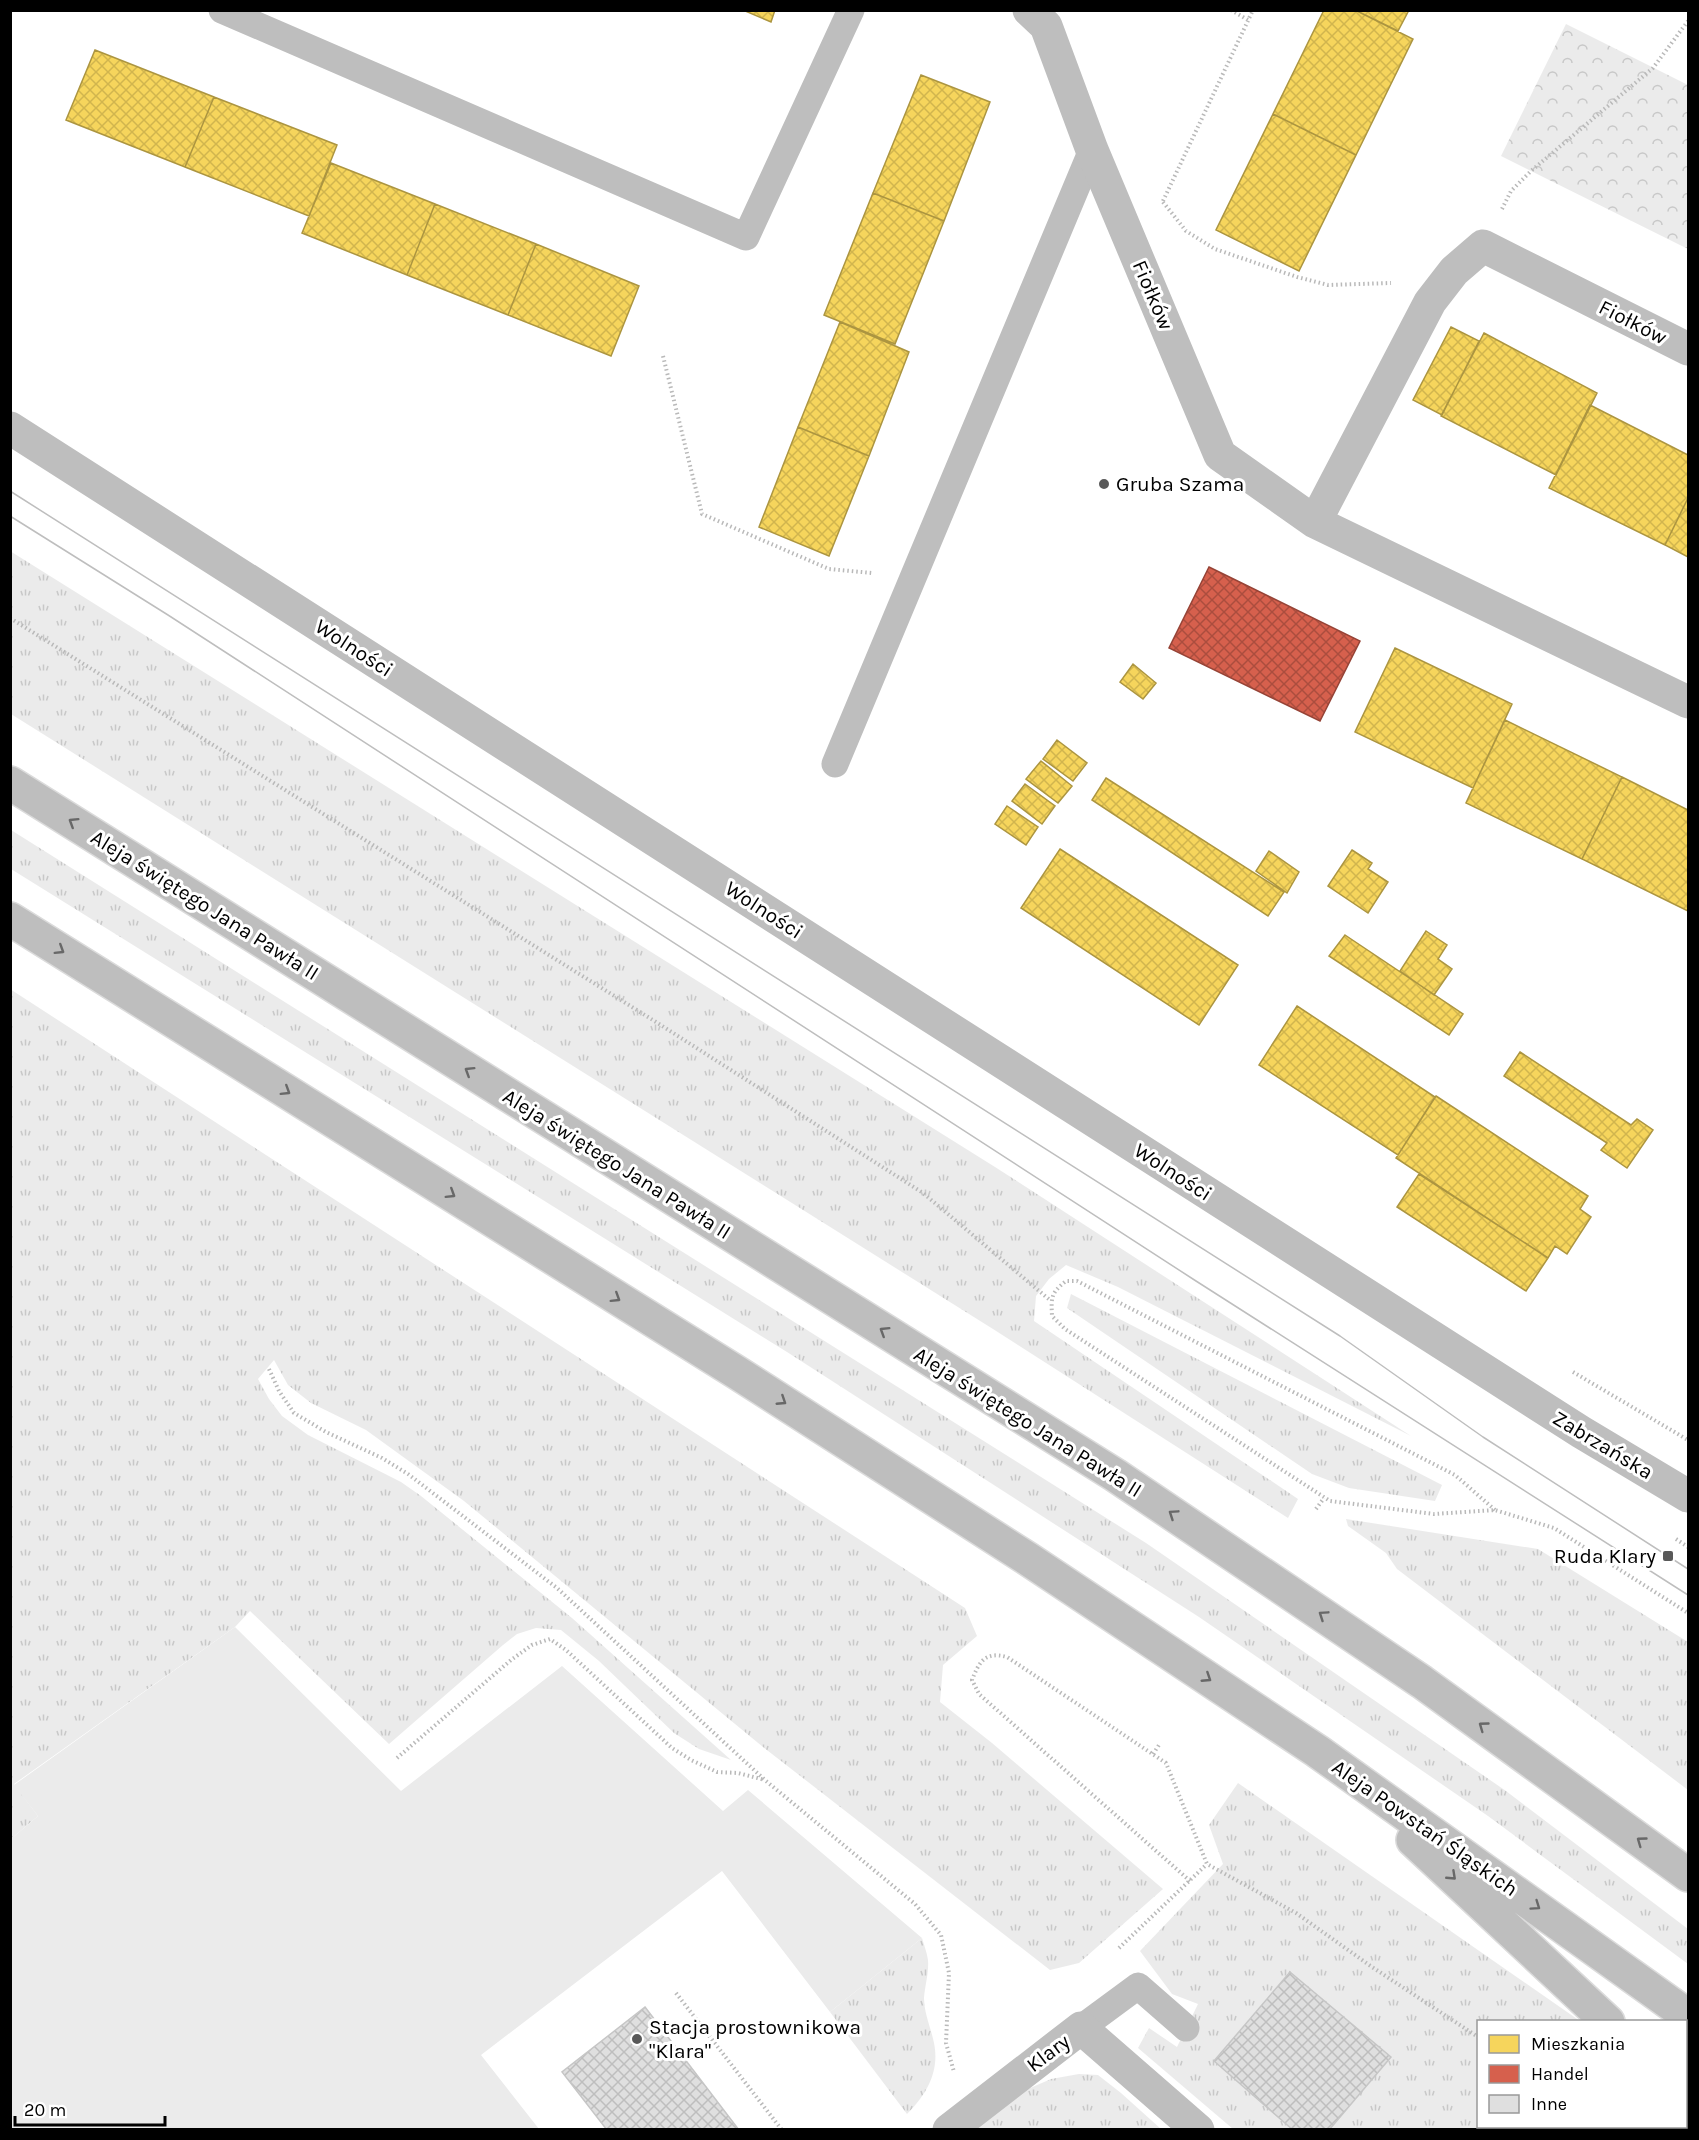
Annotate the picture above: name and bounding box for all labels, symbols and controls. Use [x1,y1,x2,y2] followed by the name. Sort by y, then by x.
[1128,257,1178,333] street label: Fiołków
[1595,295,1671,349] street label: Fiołków
[1116,472,1244,496] place label: Gruba Szama
[1097,477,1111,491] marker: Gruba Szama
[311,614,397,682] street label: Wolności
[69,818,79,830] one-way arrow
[87,825,323,985] street label: Aleja świętego Jana Pawła II
[721,876,807,944] street label: Wolności
[54,942,64,954] one-way arrow
[465,1068,476,1079] one-way arrow
[280,1083,290,1095] one-way arrow
[499,1084,735,1244] street label: Aleja świętego Jana Pawła II
[1130,1138,1216,1206] street label: Wolności
[445,1187,455,1199] one-way arrow
[610,1290,621,1301] one-way arrow
[880,1327,891,1338] one-way arrow
[910,1342,1146,1502] street label: Aleja świętego Jana Pawła II
[775,1394,786,1405] one-way arrow
[1549,1406,1657,1484] street label: Zabrzańska
[1168,1510,1179,1521] one-way arrow
[1554,1544,1656,1568] place label: Ruda Klary
[1661,1549,1675,1563] marker: Ruda Klary
[1319,1611,1329,1623] one-way arrow
[1200,1671,1211,1682] one-way arrow
[1479,1722,1490,1733] one-way arrow
[1328,1755,1522,1901] street label: Aleja Powstań Śląskich
[1637,1837,1648,1848] one-way arrow
[1445,1869,1456,1880] one-way arrow
[1530,1899,1541,1910] one-way arrow
[649,2015,861,2063] place label: Stacja prostownikowa "Klara"
[1477,2020,1687,2128] legend
[1022,2029,1074,2077] street label: Klary
[630,2032,644,2046] marker: Stacja prostownikowa "Klara"
[1531,2033,1625,2055] text: Mieszkania
[1531,2063,1589,2085] text: Handel
[15,2089,165,2127] scale bar
[1531,2093,1567,2115] text: Inne
[24,2099,66,2121] text: 20 m

